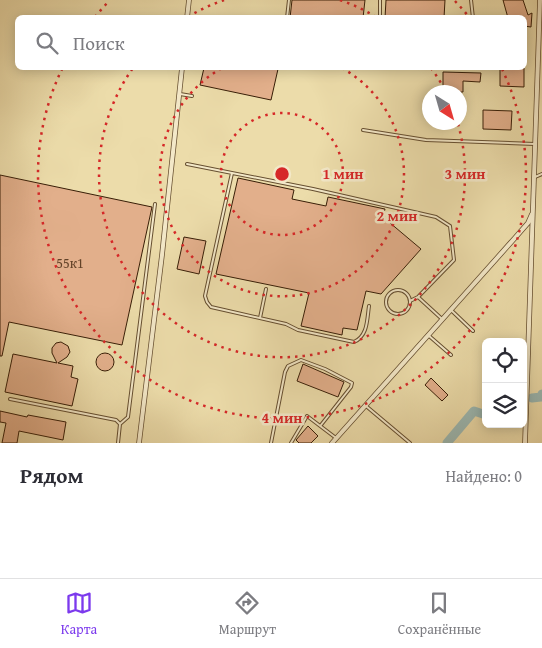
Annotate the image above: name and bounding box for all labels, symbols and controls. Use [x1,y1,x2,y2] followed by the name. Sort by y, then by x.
[15,15,527,70] search box
[33,29,61,57] icon: search
[73,29,125,57] text: Поиск
[422,85,467,130] north arrow
[323,163,364,184] text: 1 мин
[445,163,486,184] text: 3 мин
[273,165,291,183] centre of rings
[377,205,418,226] text: 2 мин
[56,253,84,273] house number: 55к1
[482,338,527,428] map controls
[482,338,527,383] button: locate
[482,383,527,428] button: layers
[262,407,303,428] text: 4 мин
[20,460,83,491] text: Рядом
[445,464,522,488] text: Найдено: 0
[61,589,97,639] tab: Карта
[219,589,276,639] tab: Маршрут
[398,589,481,639] tab: Сохранённые

